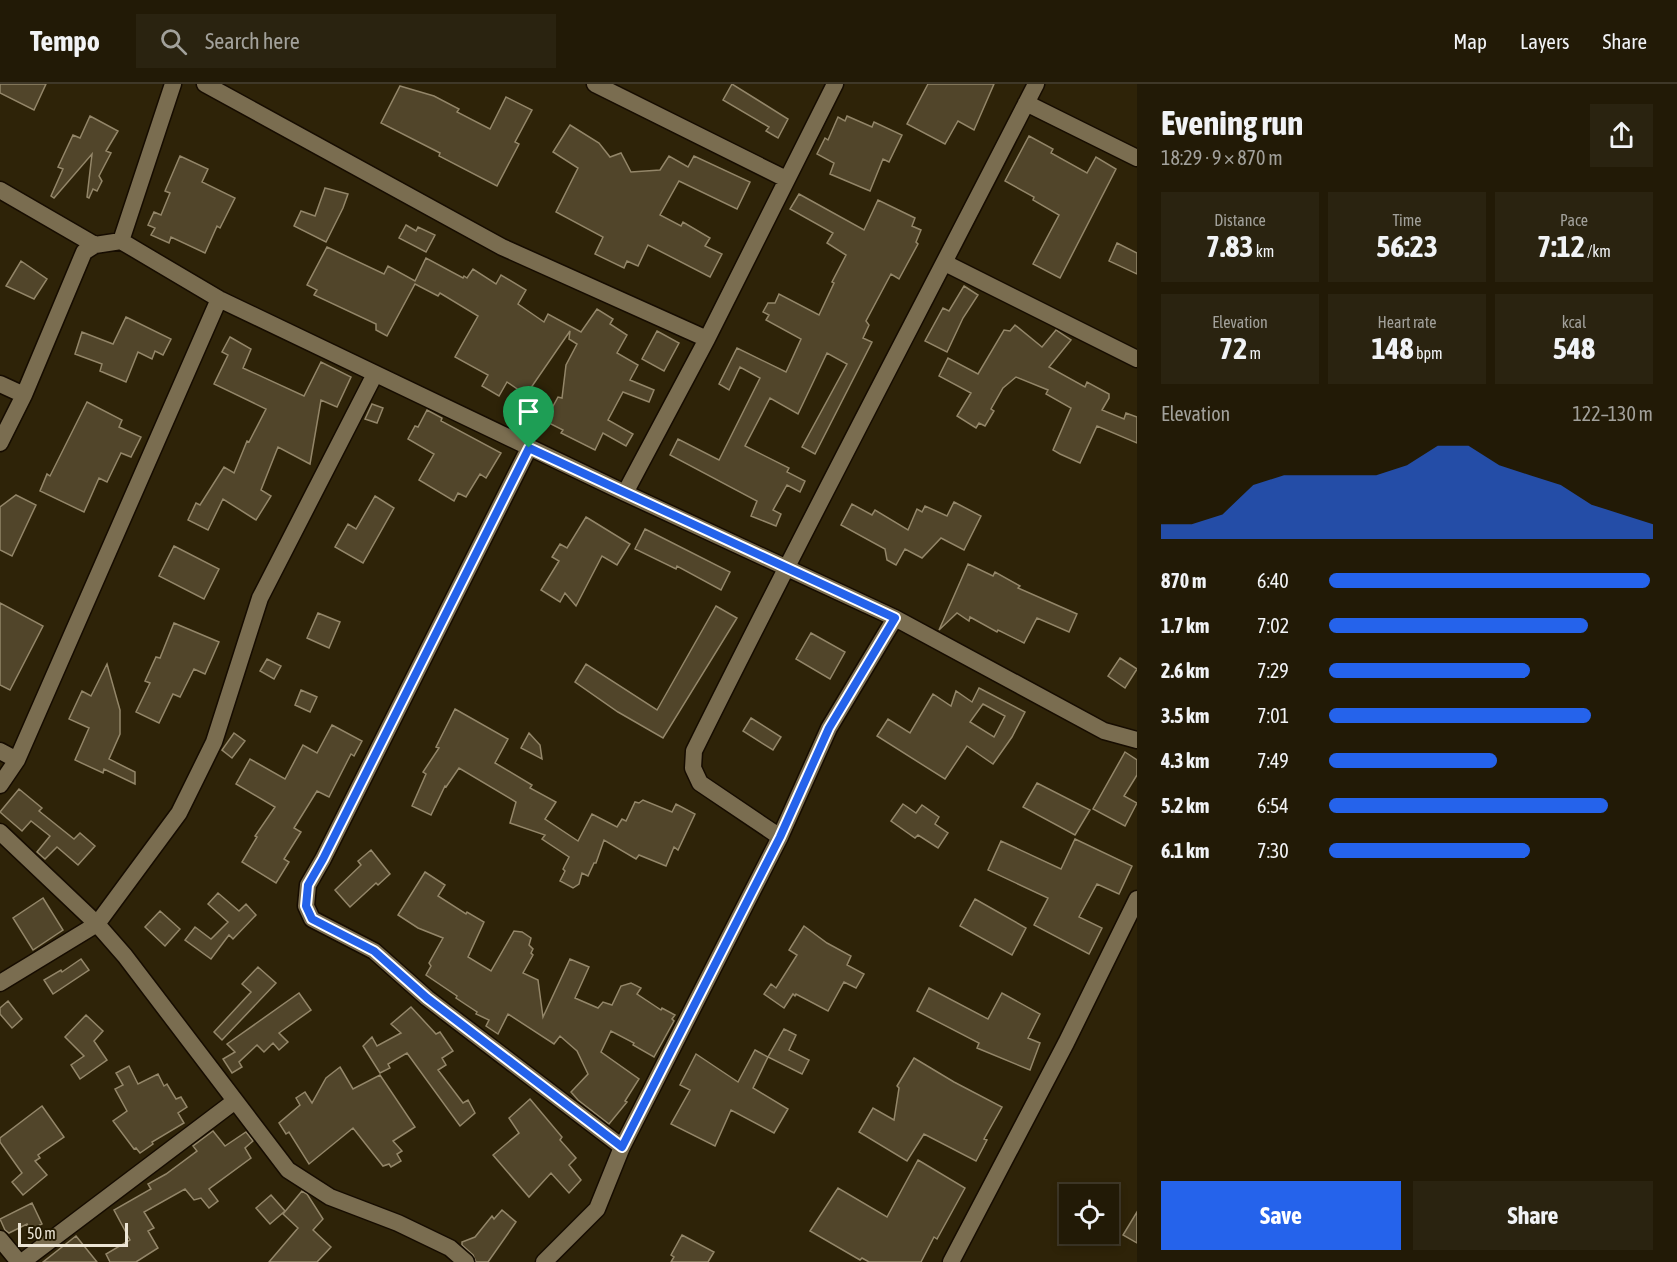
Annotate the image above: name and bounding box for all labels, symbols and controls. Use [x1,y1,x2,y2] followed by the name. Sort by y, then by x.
[136,14,556,68] search box
[30,25,100,57] text: Tempo
[157,25,190,58] icon: search
[205,28,300,54] text: Search here
[1453,29,1487,53] text: Map
[1520,29,1570,53] text: Layers
[1603,29,1647,53] text: Share
[1161,104,1303,142] text: Evening run
[1590,104,1653,167] button: share
[1161,146,1283,169] text: 18:29 · 9 × 870 m
[1214,211,1266,229] text: Distance
[1392,211,1422,229] text: Time
[1560,211,1588,229] text: Pace
[1206,229,1253,263] text: 7.83
[1376,229,1438,263] text: 56:23
[1537,229,1585,263] text: 7:12
[1253,242,1274,260] text: km
[1585,242,1611,260] text: /km
[1212,313,1268,331] text: Elevation
[1378,313,1436,331] text: Heart rate
[1562,313,1586,331] text: kcal
[1219,331,1247,365] text: 72
[1371,331,1414,365] text: 148
[1553,331,1595,365] text: 548
[1247,344,1261,362] text: m
[1414,344,1443,362] text: bpm
[503,386,554,448] pin
[512,395,545,428] icon: arrive
[1161,402,1230,425] text: Elevation
[1572,402,1653,425] text: 122–130 m
[1161,569,1206,592] text: 870 m
[1257,569,1289,592] text: 6:40
[1161,614,1209,637] text: 1.7 km
[1257,614,1289,637] text: 7:02
[1161,659,1209,682] text: 2.6 km
[1257,659,1289,682] text: 7:29
[1161,704,1209,727] text: 3.5 km
[1257,704,1289,727] text: 7:01
[1161,749,1209,772] text: 4.3 km
[1257,749,1289,772] text: 7:49
[1161,794,1209,817] text: 5.2 km
[1257,794,1289,817] text: 6:54
[1161,839,1209,862] text: 6.1 km
[1257,839,1289,862] text: 7:30
[1161,1181,1401,1250] button: Save
[1413,1181,1653,1250] button: Share
[1059,1184,1119,1244] map controls
[1059,1184,1119,1244] button: locate
[18,1220,128,1248] scale bar
[27,1224,56,1242] text: 50 m

